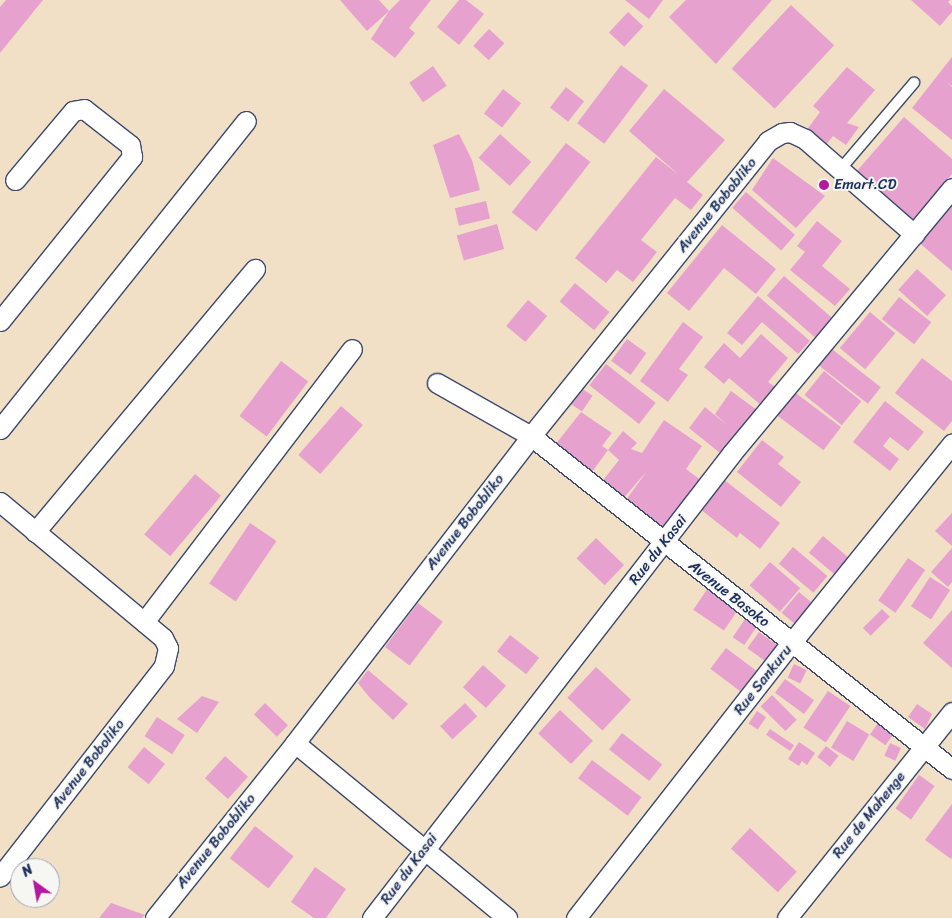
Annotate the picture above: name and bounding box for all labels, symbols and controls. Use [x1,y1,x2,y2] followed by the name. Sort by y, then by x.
[673,154,761,256] street label: Avenue Bobobliko
[834,176,896,194] place label: Emart.CD
[818,179,830,191] marker: Emart.CD
[422,470,508,574] street label: Avenue Bobobliko
[625,511,691,589] street label: Rue du Kasai
[685,557,773,631] street label: Avenue Basoko
[730,641,796,719] street label: Rue Sankuru
[47,716,129,812] street label: Avenue Boboliko
[828,768,910,862] street label: Rue de Mahenge
[172,790,260,892] street label: Avenue Bobobliko
[377,830,441,908] street label: Rue du Kasai
[10,858,60,908] north arrow
[17,858,38,884] text: N

